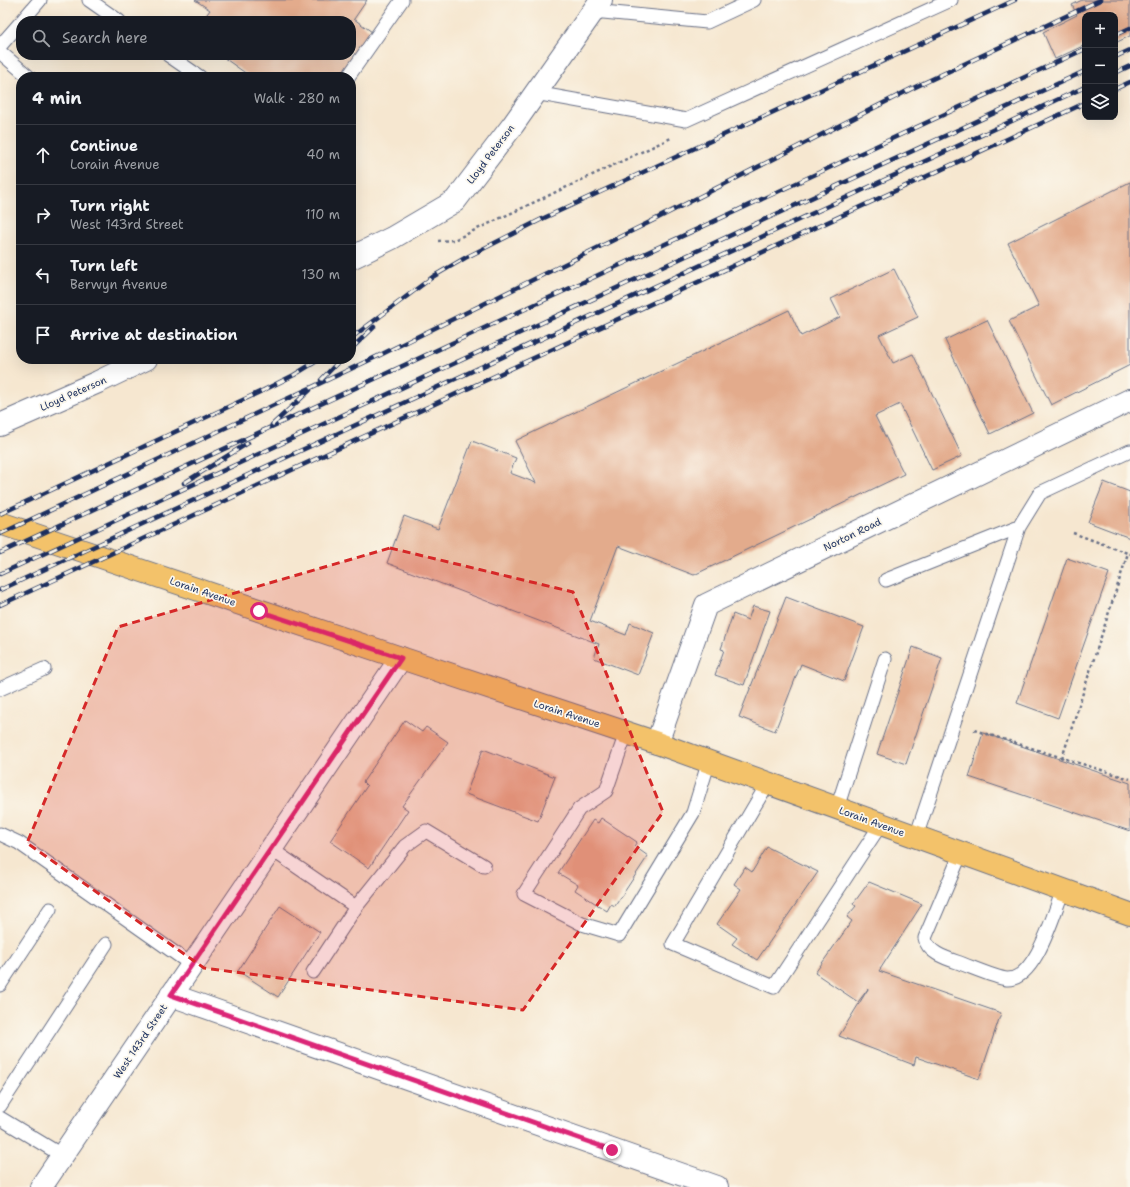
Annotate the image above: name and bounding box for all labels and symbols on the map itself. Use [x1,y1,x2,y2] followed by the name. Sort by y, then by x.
[464,122,517,187] street label: Lloyd Peterson
[38,373,108,414] street label: Lloyd Peterson
[821,515,884,554] street label: Norton Road
[168,574,238,609] street label: Lorain Avenue
[250,602,268,620] route start
[532,697,602,730] street label: Lorain Avenue
[837,804,907,839] street label: Lorain Avenue
[111,1001,170,1081] street label: West 143rd Street
[603,1141,621,1159] route end

